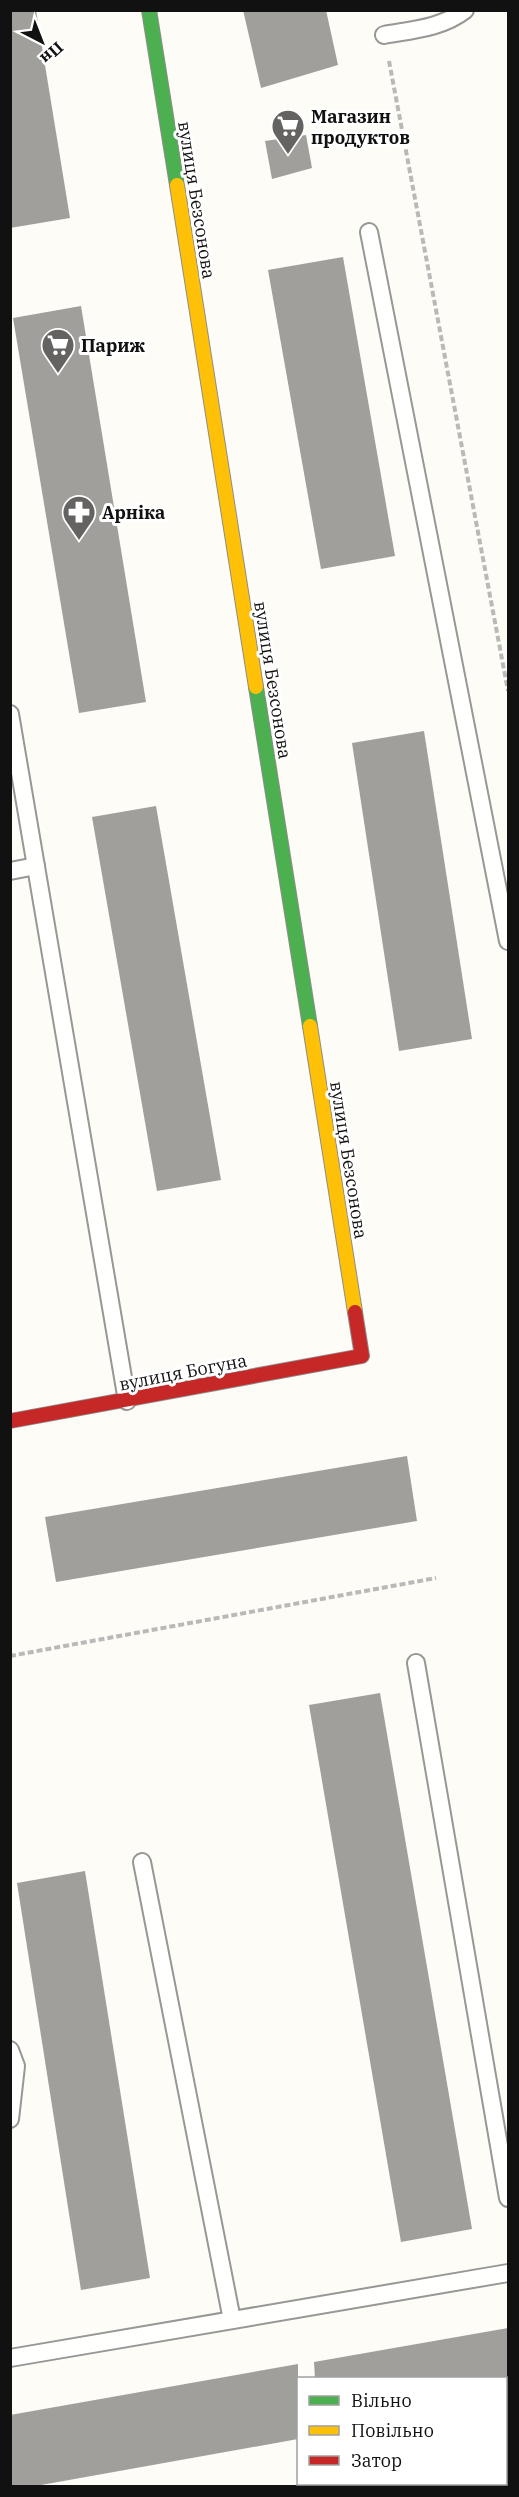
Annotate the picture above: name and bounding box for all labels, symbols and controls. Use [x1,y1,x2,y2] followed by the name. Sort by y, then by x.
[12,12,72,72] north arrow
[36,38,68,69] text: Пн
[311,105,410,149] place label: Магазин продуктов
[270,108,306,155] supermarket icon: Магазин продуктов
[173,120,221,281] street label: вулиця Безсонова
[40,327,76,374] supermarket icon: Париж
[81,334,146,357] place label: Париж
[61,494,97,541] pharmacy icon: Арніка
[102,501,165,524] place label: Арніка
[249,600,297,761] street label: вулиця Безсонова
[325,1080,373,1241] street label: вулиця Безсонова
[117,1348,249,1396] street label: вулиця Богуна
[297,2377,507,2485] legend
[351,2389,412,2412] text: Вільно
[351,2419,434,2442] text: Повільно
[351,2449,402,2472] text: Затор

